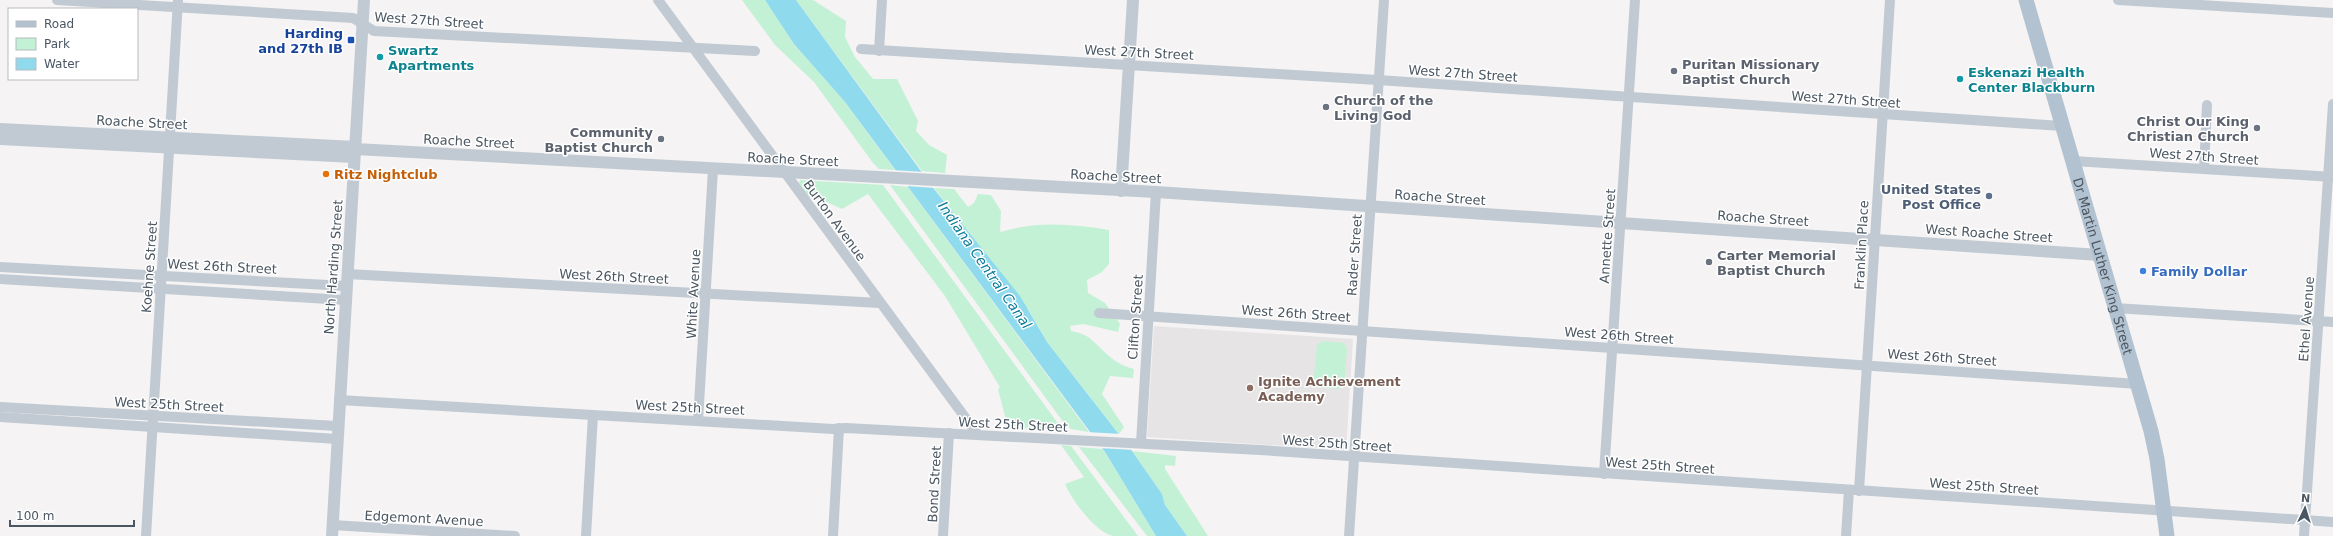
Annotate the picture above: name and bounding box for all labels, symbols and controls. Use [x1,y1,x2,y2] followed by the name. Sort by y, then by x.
[8,8,138,80] legend
[374,9,484,32] street label: West 27th Street
[44,17,74,31] text: Road
[258,26,343,56] place label: Harding and 27th IB
[346,35,356,45] marker: Harding and 27th IB
[44,37,70,51] text: Park
[1084,42,1194,63] street label: West 27th Street
[388,43,475,73] place label: Swartz Apartments
[375,52,385,62] marker: Swartz Apartments
[44,57,80,71] text: Water
[1682,57,1820,87] place label: Puritan Missionary Baptist Church
[1408,62,1518,85] street label: West 27th Street
[1968,65,2095,95] place label: Eskenazi Health Center Blackburn
[1669,66,1679,76] marker: Puritan Missionary Baptist Church
[1955,74,1965,84] marker: Eskenazi Health Center Blackburn
[1791,88,1901,111] street label: West 27th Street
[1334,93,1434,123] place label: Church of the Living God
[1321,102,1331,112] marker: Church of the Living God
[96,113,188,132] street label: Roache Street
[2127,114,2249,144] place label: Christ Our King Christian Church
[2252,123,2262,133] marker: Christ Our King Christian Church
[544,125,654,155] place label: Community Baptist Church
[423,132,515,151] street label: Roache Street
[656,134,666,144] marker: Community Baptist Church
[2149,145,2259,168] street label: West 27th Street
[747,150,839,169] street label: Roache Street
[334,167,438,182] place label: Ritz Nightclub
[1070,167,1162,186] street label: Roache Street
[321,169,331,179] marker: Ritz Nightclub
[2070,176,2135,356] street label: Dr Martin Luther King Street
[800,177,869,264] street label: Burton Avenue
[1881,182,1981,212] place label: United States Post Office
[1394,187,1486,208] street label: Roache Street
[1597,188,1618,284] street label: Annette Street
[1984,191,1994,201] marker: United States Post Office
[935,198,1035,332] water label: Indiana Central Canal
[321,199,346,335] street label: North Harding Street
[1852,200,1871,290] street label: Franklin Place
[1717,208,1809,229] street label: Roache Street
[1344,214,1365,296] street label: Rader Street
[139,221,160,313] street label: Koehne Street
[1925,222,2053,245] street label: West Roache Street
[1717,248,1836,278] place label: Carter Memorial Baptist Church
[684,249,703,339] street label: White Avenue
[167,256,277,277] street label: West 26th Street
[1704,257,1714,267] marker: Carter Memorial Baptist Church
[2151,264,2248,279] place label: Family Dollar
[559,266,669,287] street label: West 26th Street
[2138,266,2148,276] marker: Family Dollar
[1125,274,1146,360] street label: Clifton Street
[2296,276,2317,362] street label: Ethel Avenue
[1241,302,1351,325] street label: West 26th Street
[1564,324,1674,347] street label: West 26th Street
[1887,346,1997,369] street label: West 26th Street
[1258,374,1401,404] place label: Ignite Achievement Academy
[1245,383,1255,393] marker: Ignite Achievement Academy
[114,394,224,415] street label: West 25th Street
[635,397,745,418] street label: West 25th Street
[958,414,1068,435] street label: West 25th Street
[1282,432,1392,455] street label: West 25th Street
[925,445,944,523] street label: Bond Street
[1605,454,1715,477] street label: West 25th Street
[1929,475,2039,498] street label: West 25th Street
[2285,488,2325,528] north arrow
[2301,492,2311,505] text: N
[10,502,134,528] scale bar
[364,508,484,529] street label: Edgemont Avenue
[16,509,54,523] text: 100 m

